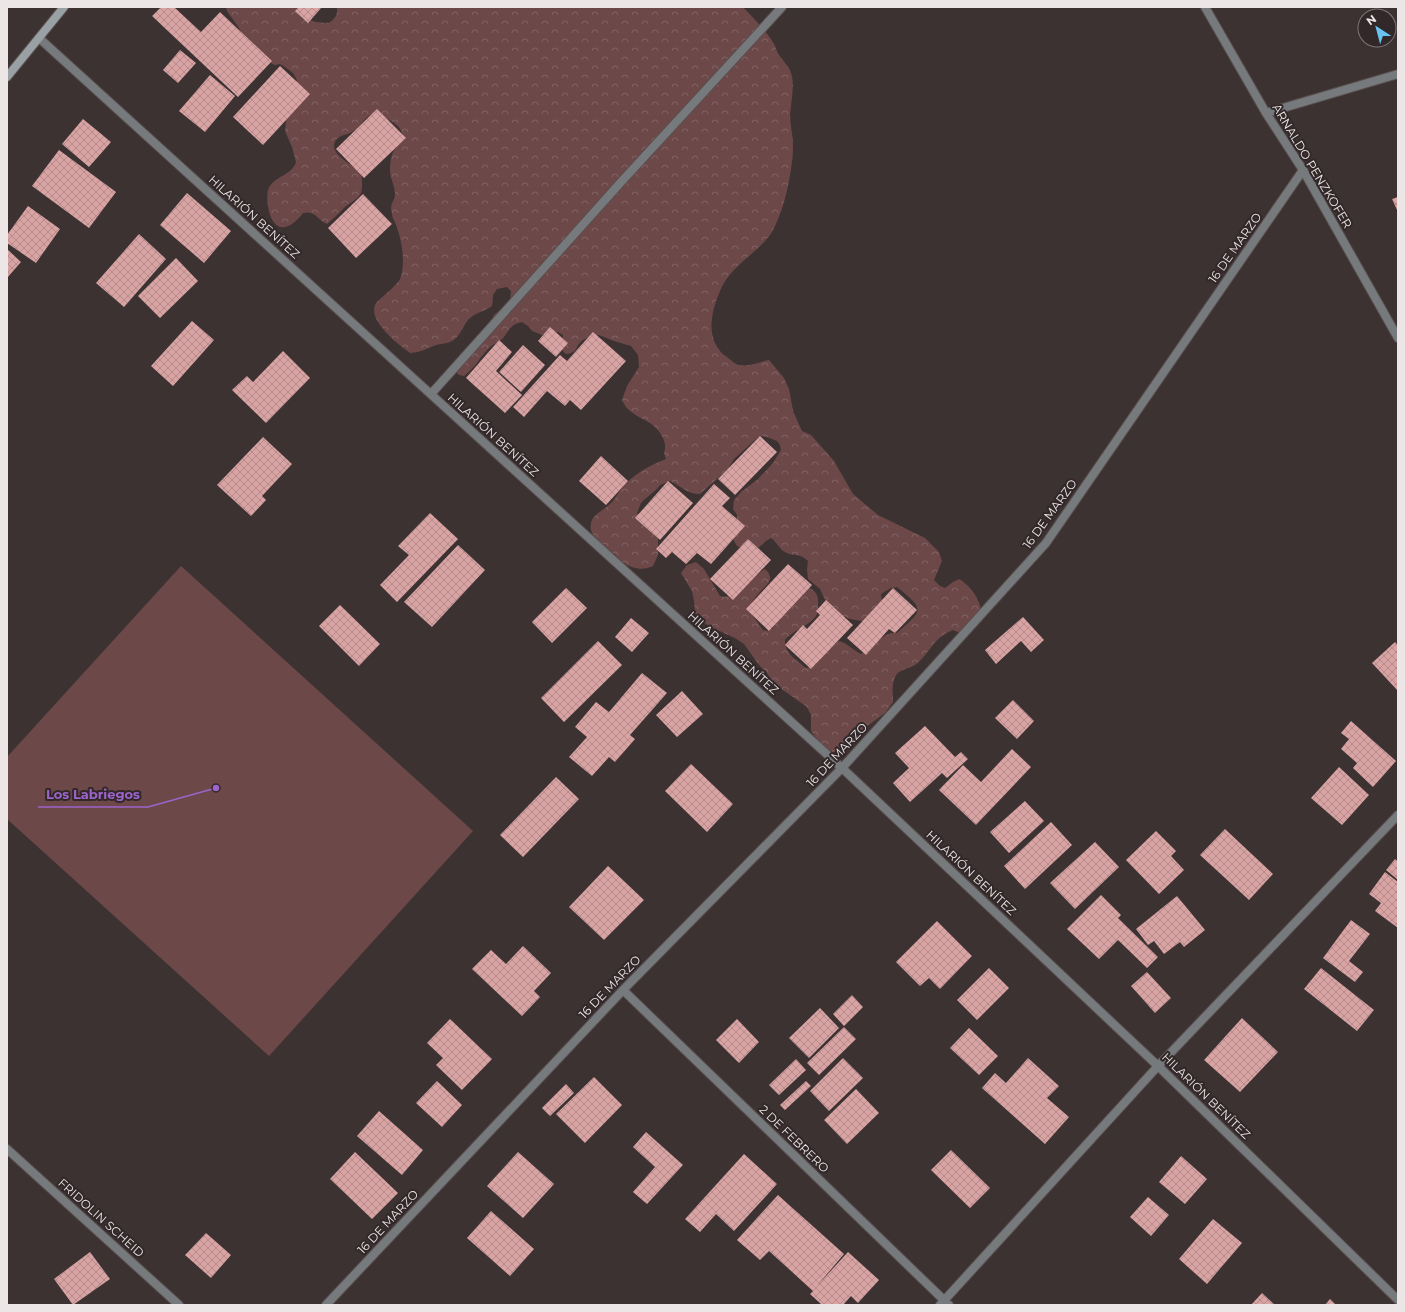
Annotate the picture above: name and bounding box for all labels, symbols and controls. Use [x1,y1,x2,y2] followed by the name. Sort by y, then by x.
[1357,8,1397,48] north arrow
[1363,12,1379,28] text: N
[1269,101,1356,231] street label: ARNALDO PENZKOFER
[206,172,303,262] street label: HILARIÓN BENÍTEZ
[1205,210,1264,286] street label: 16 DE MARZO
[445,390,542,480] street label: HILARIÓN BENÍTEZ
[1019,476,1080,551] street label: 16 DE MARZO
[685,608,782,698] street label: HILARIÓN BENÍTEZ
[803,719,870,790] street label: 16 DE MARZO
[38,782,148,807] callout: Los Labriegos
[46,786,140,802] text: Los Labriegos
[923,827,1020,918] street label: HILARIÓN BENÍTEZ
[576,952,644,1021] street label: 16 DE MARZO
[1159,1049,1254,1142] street label: HILARIÓN BENÍTEZ
[756,1102,832,1176] street label: 2 DE FEBRERO
[55,1175,148,1260] street label: FRIDOLIN SCHEID
[354,1186,421,1257] street label: 16 DE MARZO

